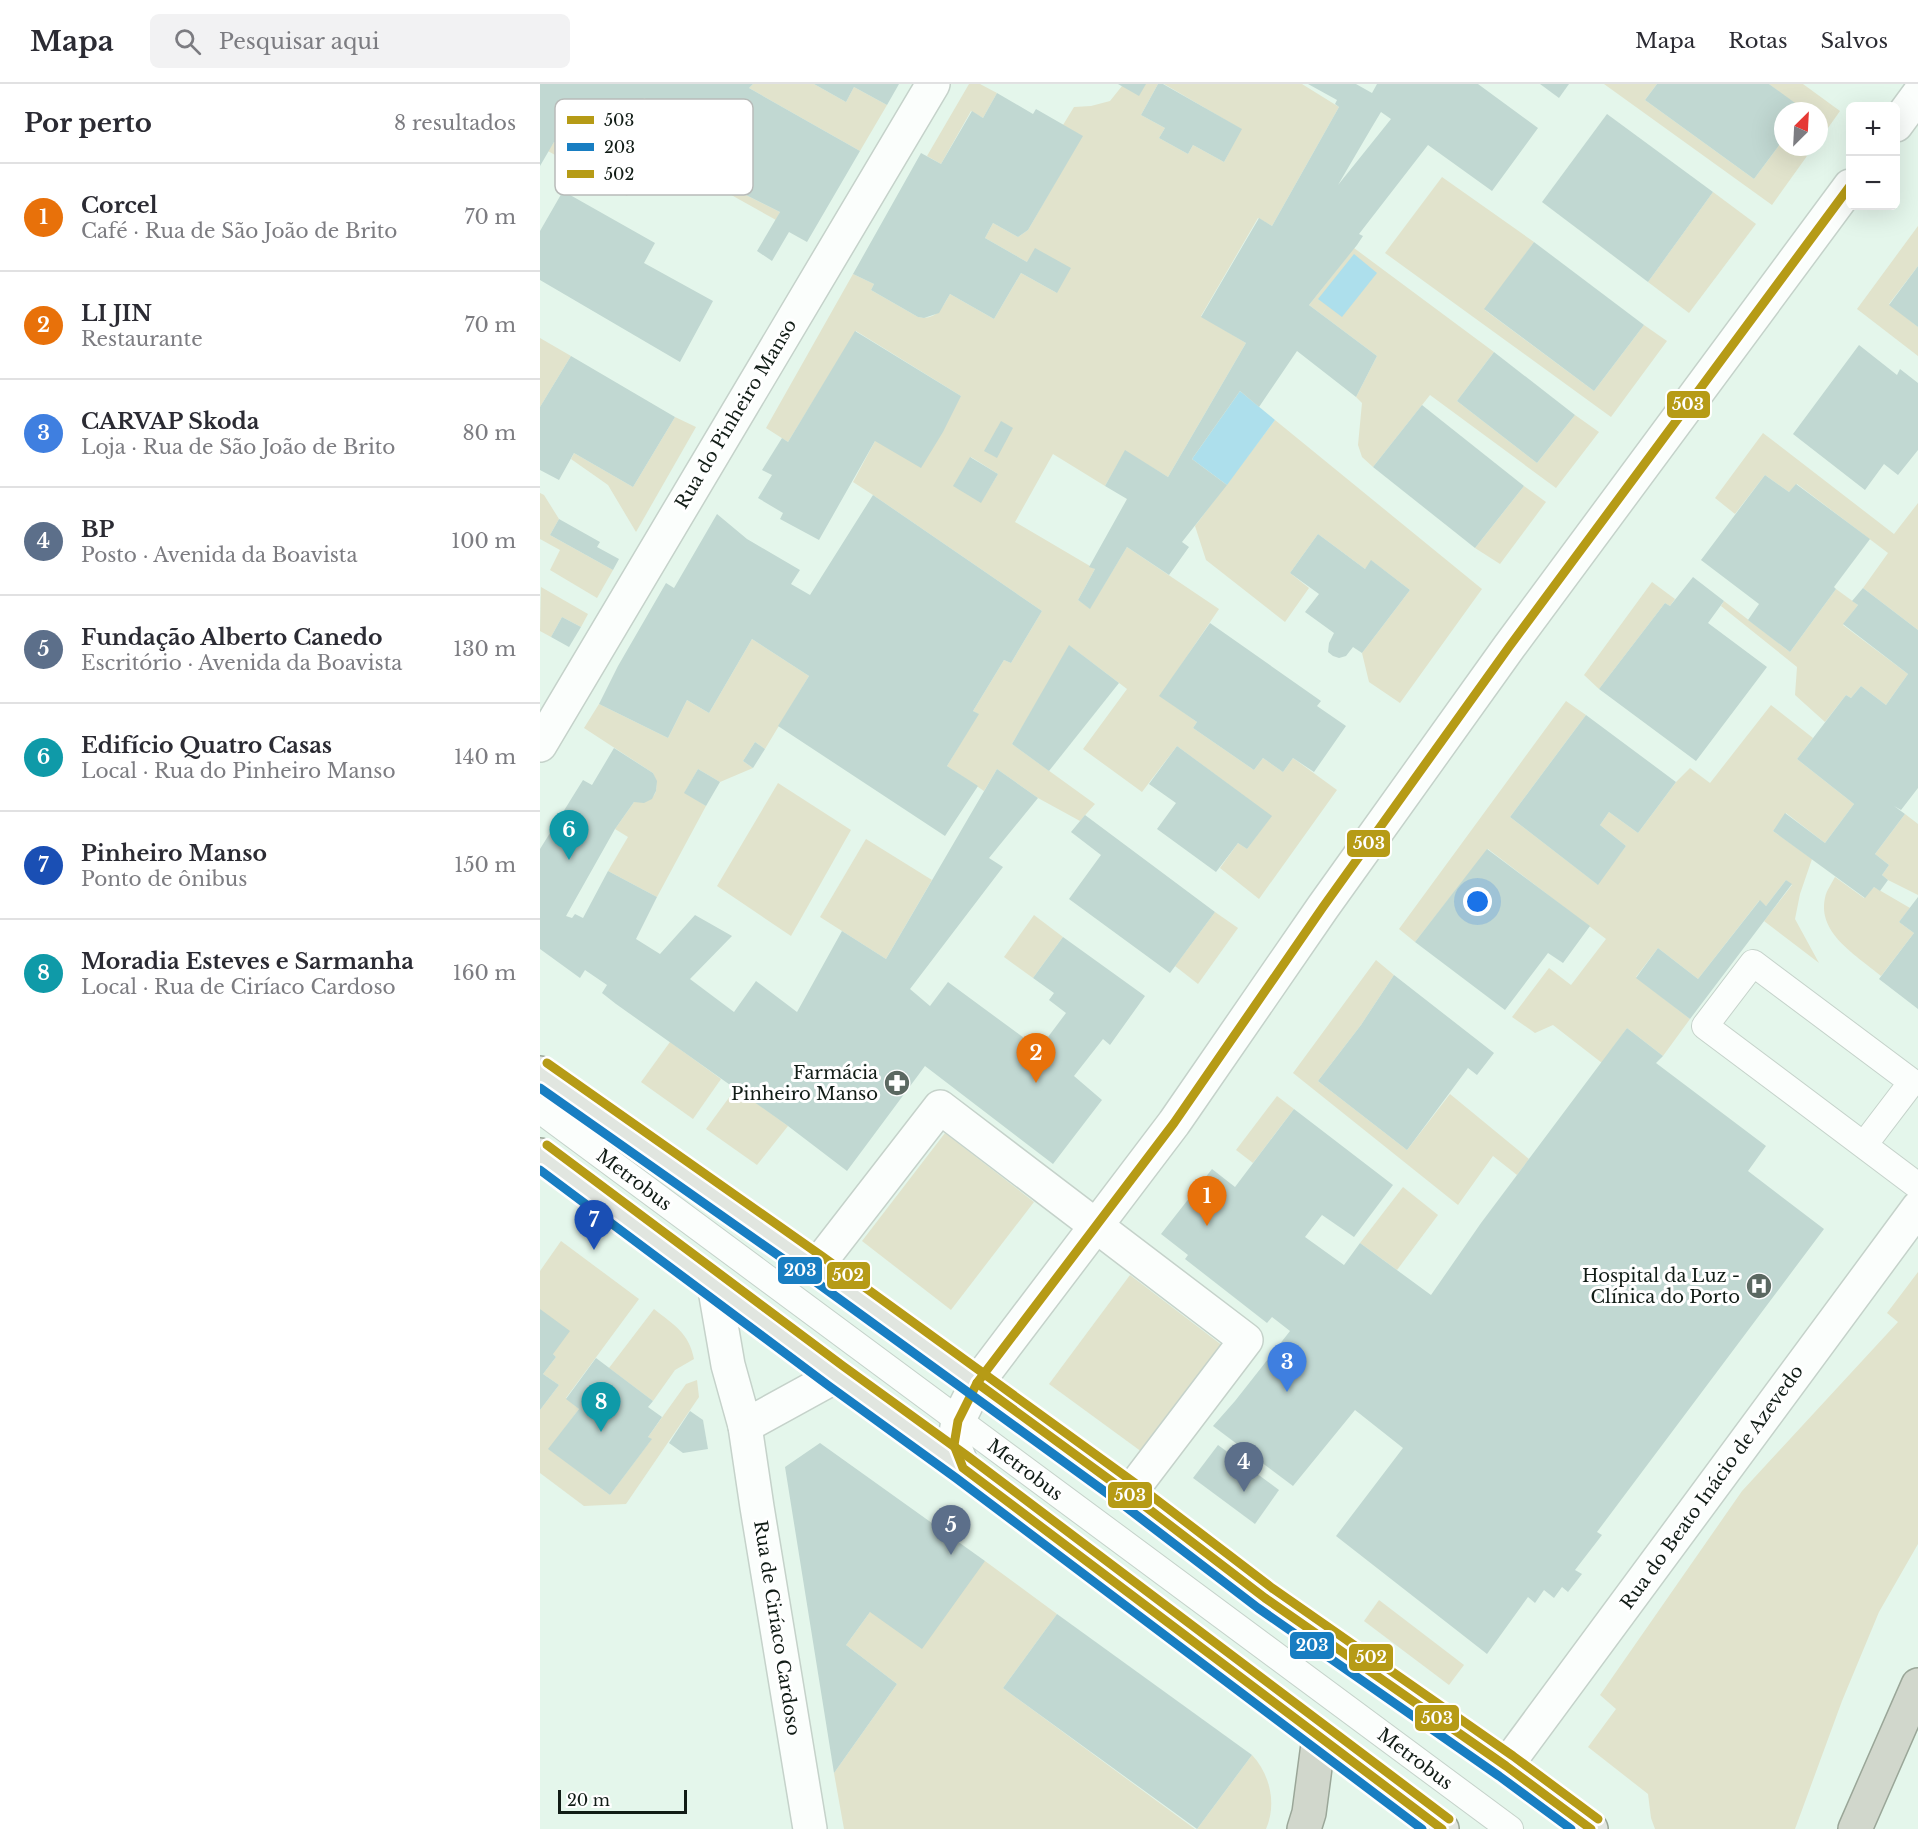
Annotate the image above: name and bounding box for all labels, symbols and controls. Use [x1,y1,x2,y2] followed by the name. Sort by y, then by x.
[150,14,570,68] search box
[30,24,114,59] text: Mapa
[171,25,204,58] icon: search
[219,28,380,55] text: Pesquisar aqui
[1635,28,1695,54] text: Mapa
[1728,28,1788,54] text: Rotas
[1821,28,1888,54] text: Salvos
[555,99,753,195] legend
[1774,102,1828,156] north arrow
[1846,102,1900,210] map controls
[1846,102,1900,156] button: +
[24,107,152,139] text: Por perto
[604,110,634,130] text: 503
[394,111,516,135] text: 8 resultados
[604,137,635,157] text: 203
[1846,156,1900,210] button: −
[604,164,634,184] text: 502
[81,192,158,219] text: Corcel
[39,205,48,229] text: 1
[464,205,516,229] text: 70 m
[81,219,397,243] text: Café · Rua de São João de Brito
[81,300,152,327] text: LI JIN
[37,313,50,337] text: 2
[464,313,516,337] text: 70 m
[671,315,801,513] street label: Rua do Pinheiro Manso
[81,327,203,351] text: Restaurante
[1666,390,1711,419] line badge: 503
[1672,394,1704,414] text: 503
[81,408,259,435] text: CARVAP Skoda
[37,421,50,445] text: 3
[462,421,516,445] text: 80 m
[81,435,395,459] text: Loja · Rua de São João de Brito
[81,516,114,543] text: BP
[37,529,50,553] text: 4
[451,529,516,553] text: 100 m
[81,543,357,567] text: Posto · Avenida da Boavista
[81,624,383,651] text: Fundação Alberto Canedo
[38,637,49,661] text: 5
[453,637,516,661] text: 130 m
[81,651,402,675] text: Escritório · Avenida da Boavista
[81,732,332,759] text: Edifício Quatro Casas
[37,745,50,769] text: 6
[454,745,516,769] text: 140 m
[81,759,396,783] text: Local · Rua do Pinheiro Manso
[549,810,588,860] pin: 6
[1346,829,1391,858] line badge: 503
[1353,833,1385,853] text: 503
[81,840,267,867] text: Pinheiro Manso
[38,853,49,877] text: 7
[454,853,516,877] text: 150 m
[81,867,247,891] text: Ponto de ônibus
[1463,887,1492,916] your location
[81,948,414,975] text: Moradia Esteves e Sarmanha
[37,961,50,985] text: 8
[453,961,516,985] text: 160 m
[81,975,396,999] text: Local · Rua de Ciríaco Cardoso
[1016,1034,1056,1083] pin: 2
[731,1062,878,1105] place label: Farmácia Pinheiro Manso
[882,1068,912,1098] pharmacy icon: Farmácia Pinheiro Manso
[592,1145,676,1215] street label: Metrobus
[1188,1176,1226,1226] pin: 1
[574,1200,614,1250] pin: 7
[777,1256,823,1285] line badge: 203
[784,1260,816,1280] text: 203
[826,1261,871,1290] line badge: 502
[832,1265,864,1285] text: 502
[1582,1265,1740,1308] place label: Hospital da Luz - Clínica do Porto
[1744,1271,1774,1301] hospital icon: Hospital da Luz - Clínica do Porto
[1268,1342,1306,1392] pin: 3
[1616,1361,1808,1613] street label: Rua do Beato Inácio de Azevedo
[582,1382,620,1432] pin: 8
[983,1435,1067,1505] street label: Metrobus
[1224,1442,1264,1492] pin: 4
[1107,1481,1153,1509] line badge: 503
[1114,1485,1146,1505] text: 503
[932,1506,970,1555] pin: 5
[749,1519,805,1737] street label: Rua de Ciríaco Cardoso
[1289,1631,1335,1660] line badge: 203
[1296,1635,1328,1655] text: 203
[1348,1643,1394,1672] line badge: 502
[1355,1647,1387,1667] text: 502
[1414,1704,1460,1732] line badge: 503
[1421,1708,1453,1728] text: 503
[1373,1724,1457,1794] street label: Metrobus
[558,1787,687,1814] scale bar
[567,1790,610,1810] text: 20 m

